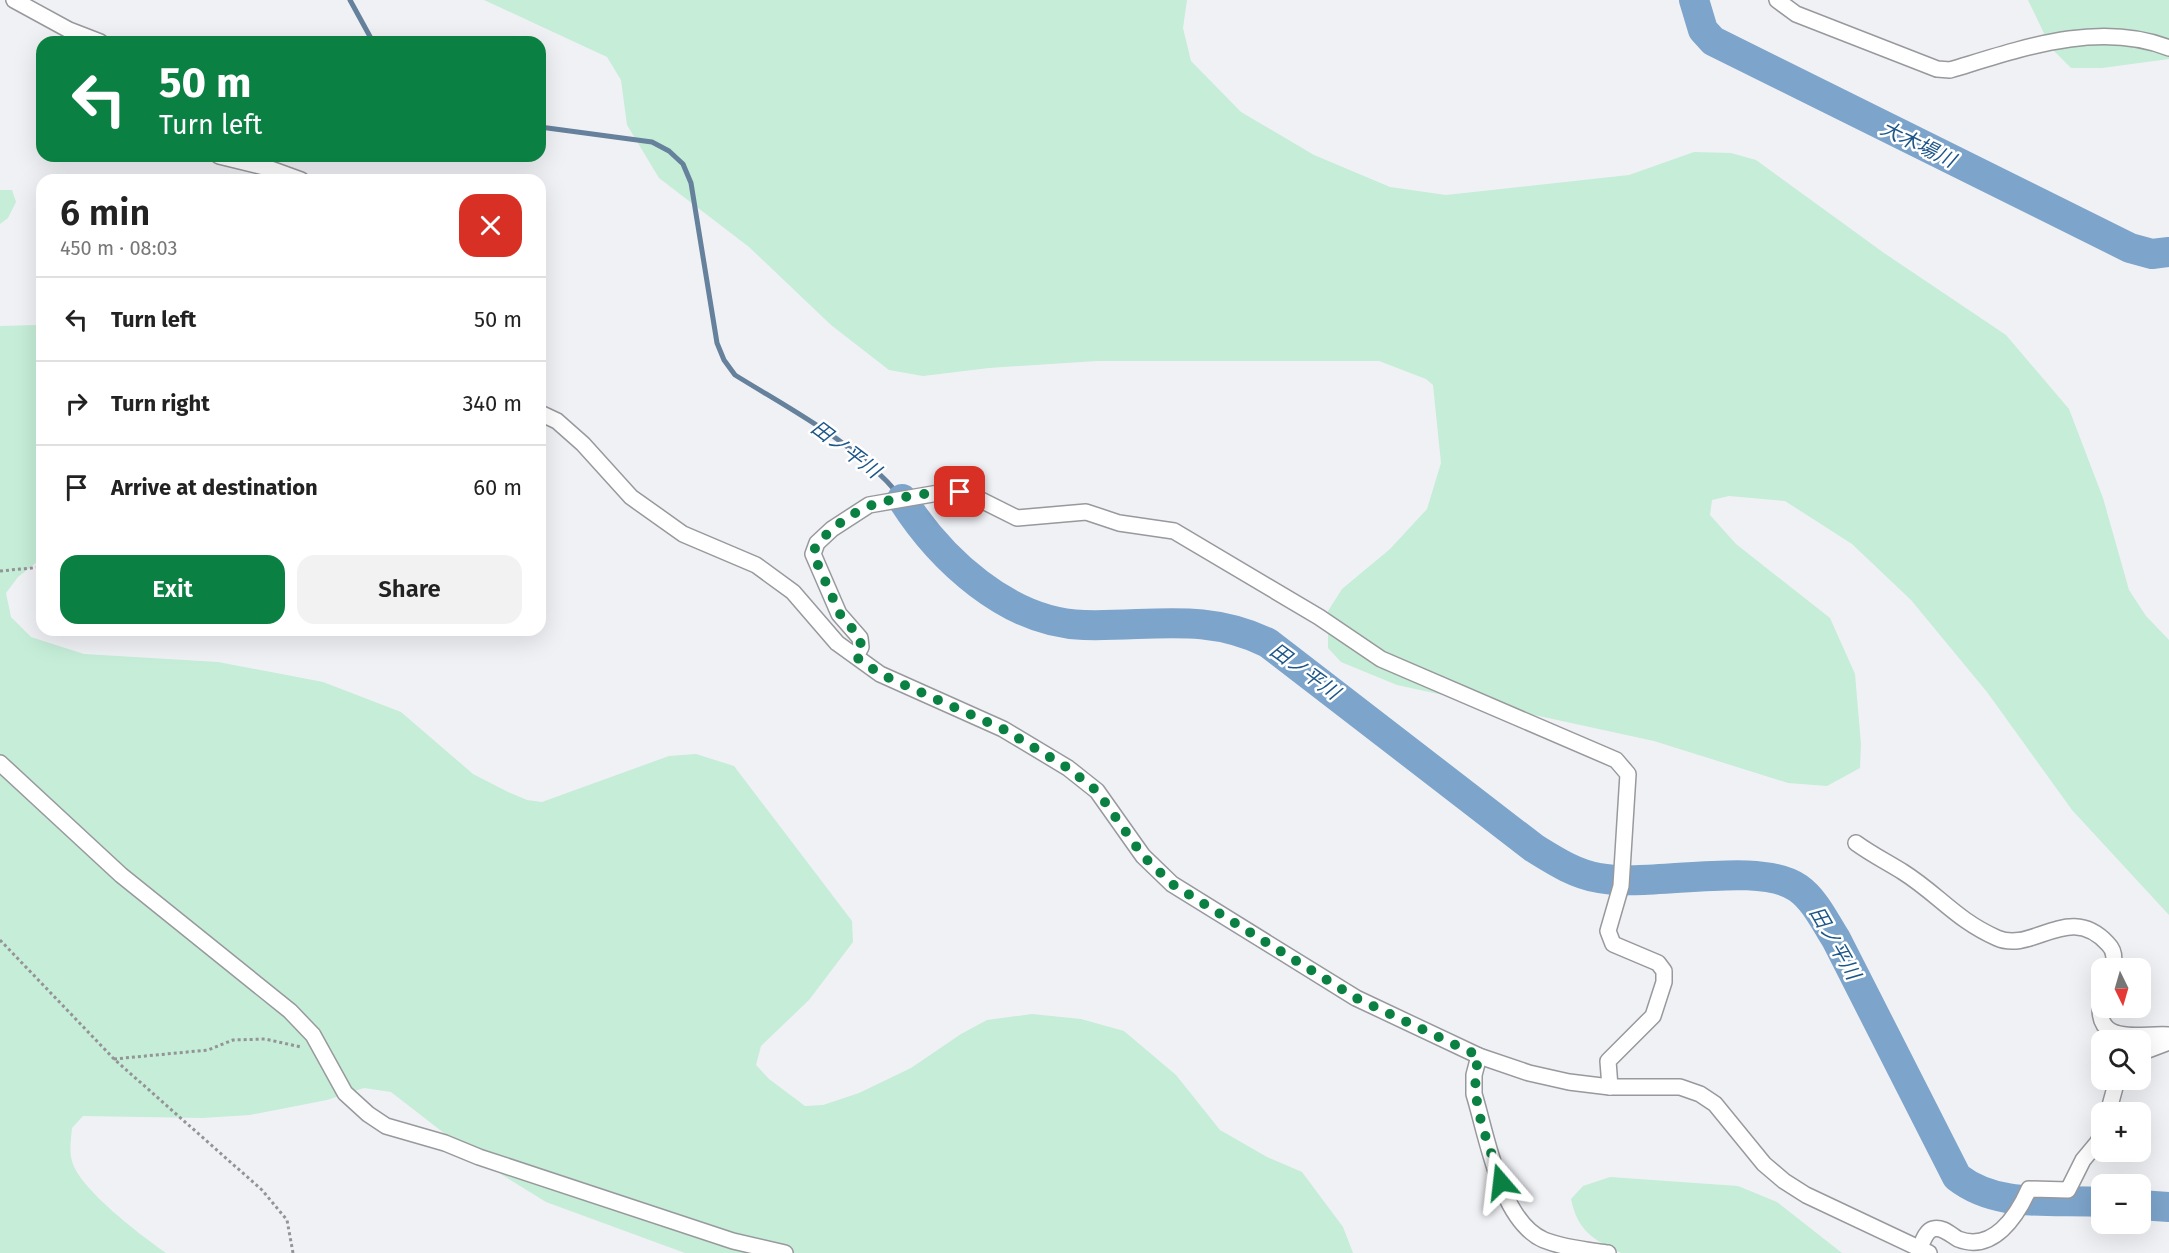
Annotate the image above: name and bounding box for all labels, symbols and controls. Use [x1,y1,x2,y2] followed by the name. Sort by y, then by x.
[159,58,252,108] text: 50 m
[60,60,138,138] icon: left
[159,109,262,141] text: Turn left
[1877,116,1961,173] water label: 大木場川
[60,191,150,235] text: 6 min
[459,194,522,257] button: close
[60,236,177,260] text: 450 m · 08:03
[60,303,93,336] icon: left
[111,306,196,333] text: Turn left
[474,306,522,333] text: 50 m
[60,387,93,420] icon: right
[111,390,210,417] text: Turn right
[462,390,522,417] text: 340 m
[807,415,887,484] water label: 田ノ平川
[934,466,985,517] pin
[60,471,93,504] icon: arrive
[111,474,318,501] text: Arrive at destination
[473,474,522,501] text: 60 m
[943,475,976,508] icon: arrive
[60,555,285,624] button: Exit
[297,555,522,624] button: Share
[1266,638,1346,705] water label: 田ノ平川
[1805,902,1866,985] water label: 田ノ平川
[2091,958,2151,1018] north arrow
[2091,958,2151,1234] map controls
[2091,1030,2151,1090] button: search
[2091,1102,2151,1162] button: +
[1469,1150,1533,1214] position arrow
[2091,1174,2151,1234] button: −

